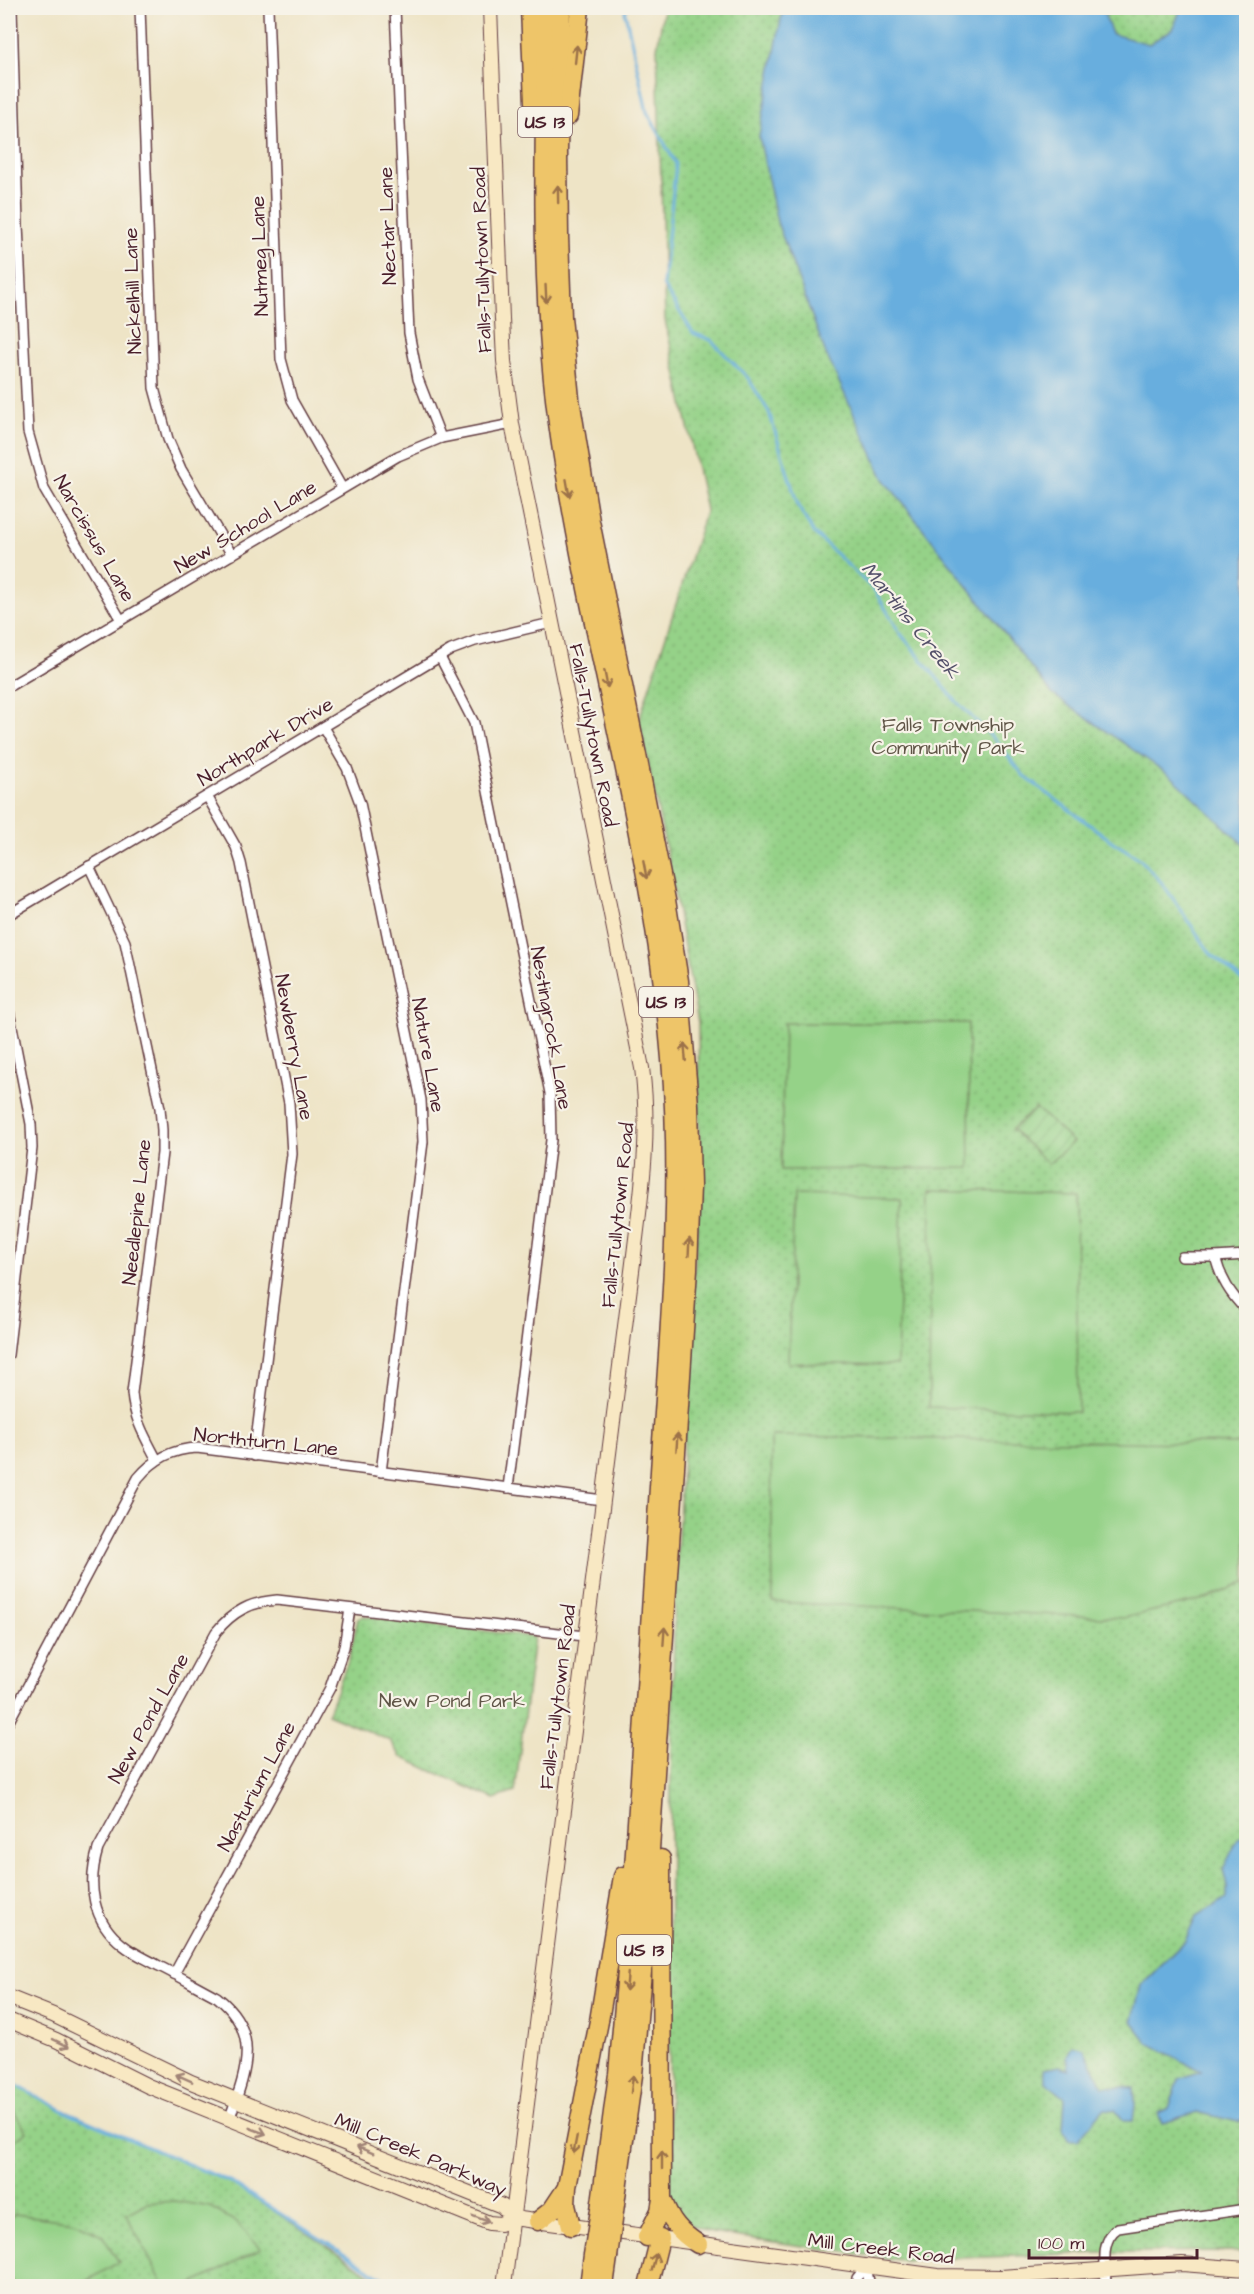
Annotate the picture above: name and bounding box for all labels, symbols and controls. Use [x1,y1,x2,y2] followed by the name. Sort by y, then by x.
[571,44,582,64] one-way arrow
[518,107,572,137] road number: US 13
[372,166,404,286] street label: Nectar Lane
[465,167,500,353] street label: Falls-Tullytown Road
[552,184,564,204] one-way arrow
[244,195,277,317] street label: Nutmeg Lane
[117,227,149,355] street label: Nickelhill Lane
[540,284,551,304] one-way arrow
[46,470,142,607] street label: Narcissus Lane
[169,473,322,580] street label: New School Lane
[563,478,574,497] one-way arrow
[854,556,968,686] water label: Martins Creek
[561,641,624,829] street label: Falls-Tullytown Road
[601,670,613,689] one-way arrow
[192,690,339,793] street label: Northpark Drive
[871,711,1025,763] park label: Falls Township Community Park
[640,860,651,880] one-way arrow
[522,945,579,1112] street label: Nestingrock Lane
[266,972,321,1123] street label: Newberry Lane
[639,987,693,1017] road number: US 13
[404,996,452,1115] street label: Nature Lane
[680,1043,691,1063] one-way arrow
[594,1121,643,1309] street label: Falls-Tullytown Road
[115,1138,159,1286] street label: Needlepine Lane
[684,1238,695,1258] one-way arrow
[192,1420,340,1464] street label: Northturn Lane
[672,1432,683,1452] one-way arrow
[533,1603,584,1791] street label: Falls-Tullytown Road
[659,1627,670,1647] one-way arrow
[102,1648,196,1789] street label: New Pond Lane
[379,1687,525,1715] park label: New Pond Park
[211,1716,303,1856] street label: Nasturium Lane
[617,1935,671,1965] road number: US 13
[621,1971,632,1991] one-way arrow
[52,2037,70,2049] one-way arrow
[175,2072,193,2083] one-way arrow
[626,2075,637,2094] one-way arrow
[330,2106,511,2205] street label: Mill Creek Parkway
[248,2126,267,2137] one-way arrow
[569,2134,580,2154] one-way arrow
[356,2144,375,2155] one-way arrow
[656,2151,668,2171] one-way arrow
[471,2215,489,2226] one-way arrow
[1029,2222,1197,2260] scale bar
[806,2226,956,2272] street label: Mill Creek Road
[1038,2231,1084,2256] text: 100 m
[649,2253,660,2272] one-way arrow

